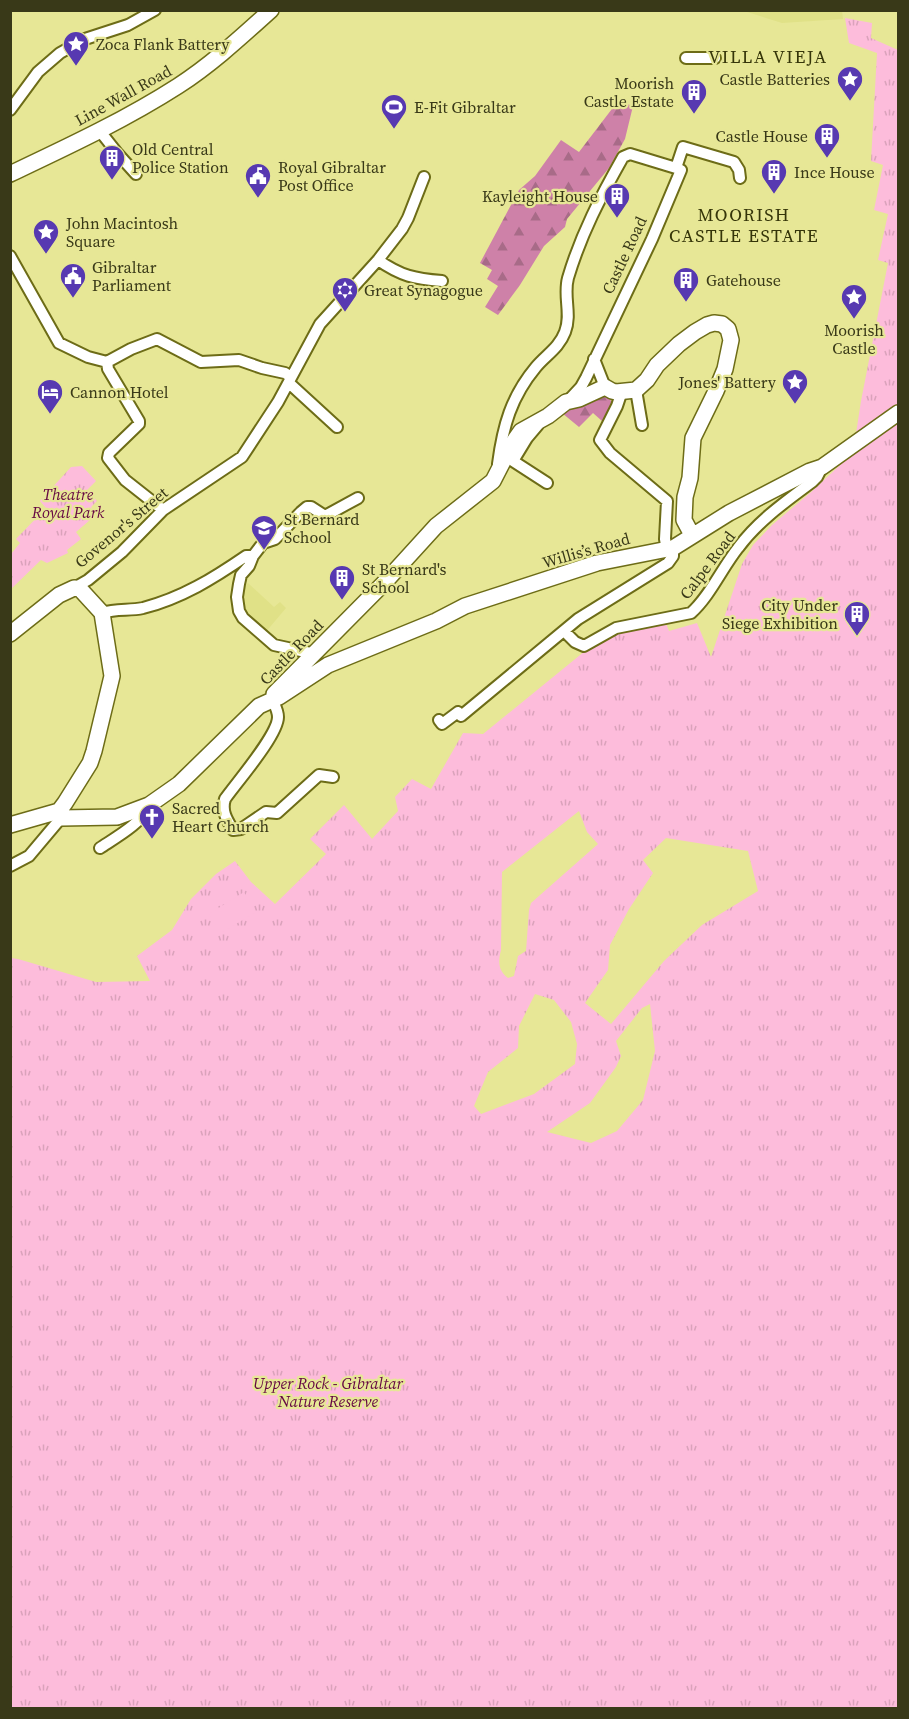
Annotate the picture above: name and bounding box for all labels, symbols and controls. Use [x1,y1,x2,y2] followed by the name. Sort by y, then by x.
[61,29,91,67] place icon: Zoca Flank Battery
[96,33,230,55] place label: Zoca Flank Battery
[708,44,828,69] district label: VILLA VIEJA
[71,59,175,131] street label: Line Wall Road
[835,64,865,102] place icon: Castle Batteries
[719,68,830,90] place label: Castle Batteries
[584,72,674,112] place label: Moorish Castle Estate
[679,77,709,115] building icon: Moorish Castle Estate
[379,92,409,130] sports icon: E-Fit Gibraltar
[414,96,516,118] place label: E-Fit Gibraltar
[812,121,842,159] building icon: Castle House
[716,125,808,147] place label: Castle House
[132,138,229,178] place label: Old Central Police Station
[97,143,127,181] building icon: Old Central Police Station
[278,156,386,196] place label: Royal Gibraltar Post Office
[759,157,789,195] building icon: Ince House
[243,161,273,199] public building icon: Royal Gibraltar Post Office
[794,161,875,183] place label: Ince House
[602,181,632,219] building icon: Kayleight House
[482,185,598,207] place label: Kayleight House
[669,202,819,248] district label: MOORISH CASTLE ESTATE
[65,212,179,252] place label: John Macintosh Square
[596,213,652,297] street label: Castle Road
[31,217,61,255] place icon: John Macintosh Square
[92,256,172,296] place label: Gibraltar Parliament
[58,261,88,299] public building icon: Gibraltar Parliament
[671,265,701,303] building icon: Gatehouse
[706,269,781,291] place label: Gatehouse
[330,275,360,313] synagogue icon: Great Synagogue
[364,279,483,301] place label: Great Synagogue
[839,282,869,320] place icon: Moorish Castle
[824,319,884,359] place label: Moorish Castle
[780,367,810,405] place icon: Jones' Battery
[677,371,777,393] place label: Jones' Battery
[35,377,65,415] hotel icon: Cannon Hotel
[70,381,169,403] place label: Cannon Hotel
[70,481,173,572] street label: Govenor's Street
[31,483,105,523] park label: Theatre Royal Park
[284,508,359,548] place label: St Bernard School
[249,513,279,551] school or university icon: St Bernard School
[674,526,740,604] street label: Calpe Road
[540,527,632,573] street label: Willis’s Road
[362,558,447,598] place label: St Bernard's School
[327,563,357,601] building icon: St Bernard's School
[722,594,838,634] place label: City Under Siege Exhibition
[842,599,872,637] building icon: City Under Siege Exhibition
[254,614,328,690] street label: Castle Road
[172,797,270,837] place label: Sacred Heart Church
[137,802,167,840] church icon: Sacred Heart Church
[253,1372,404,1412] park label: Upper Rock - Gibraltar Nature Reserve

